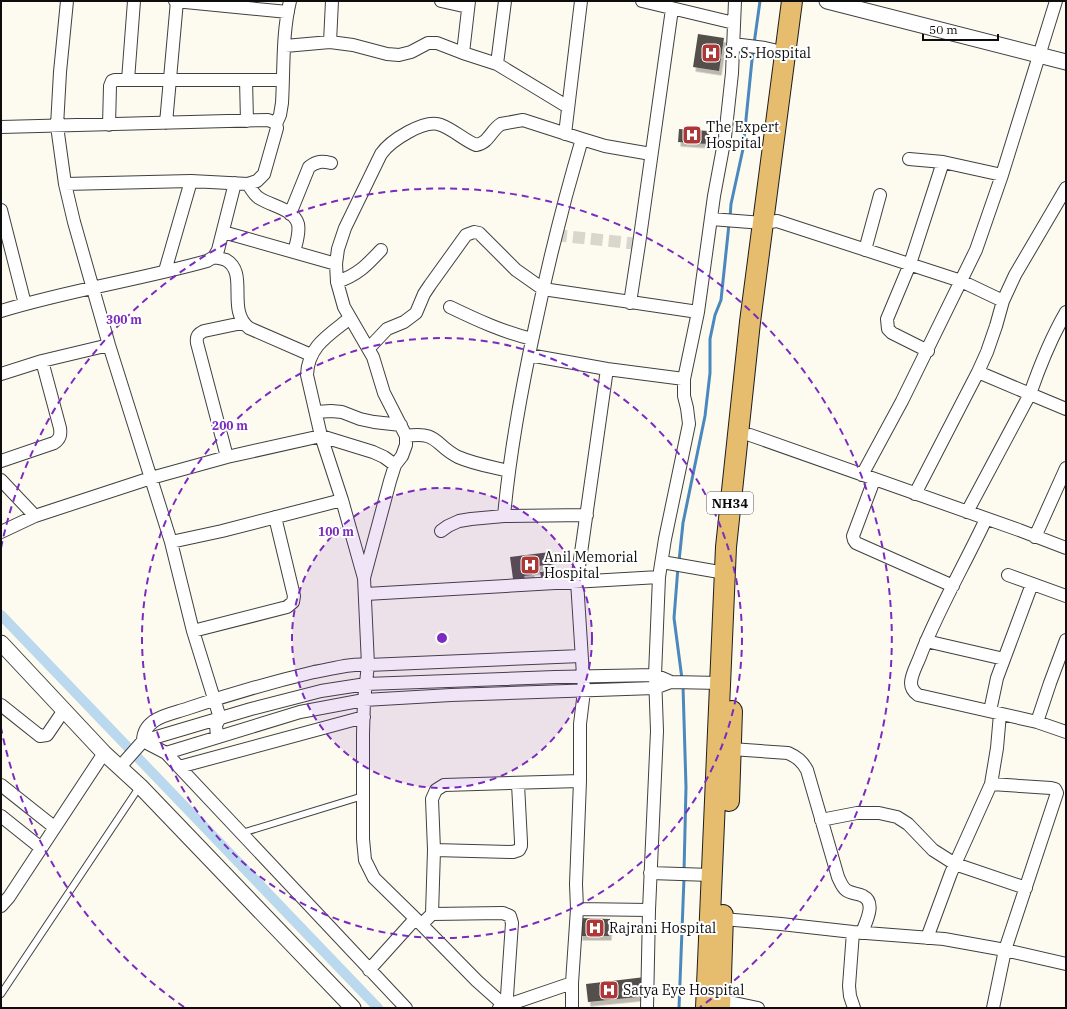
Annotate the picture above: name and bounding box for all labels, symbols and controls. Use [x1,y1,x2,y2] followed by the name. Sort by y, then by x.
[923,16,998,42] scale bar
[929,22,958,37] text: 50 m
[700,42,722,64] hospital icon: S. S. Hospital
[725,44,811,62] place label: S. S. Hospital
[706,118,779,152] place label: The Expert Hospital
[681,124,703,146] hospital icon: The Expert Hospital
[106,312,142,327] text: 300 m
[212,418,248,433] text: 200 m
[707,492,753,514] road number: NH34
[318,524,354,539] text: 100 m
[544,548,638,582] place label: Anil Memorial Hospital
[519,554,541,576] hospital icon: Anil Memorial Hospital
[435,631,449,645] centre of rings
[584,917,606,939] hospital icon: Rajrani Hospital
[609,919,716,937] place label: Rajrani Hospital
[598,979,620,1001] hospital icon: Satya Eye Hospital
[623,981,744,999] place label: Satya Eye Hospital

